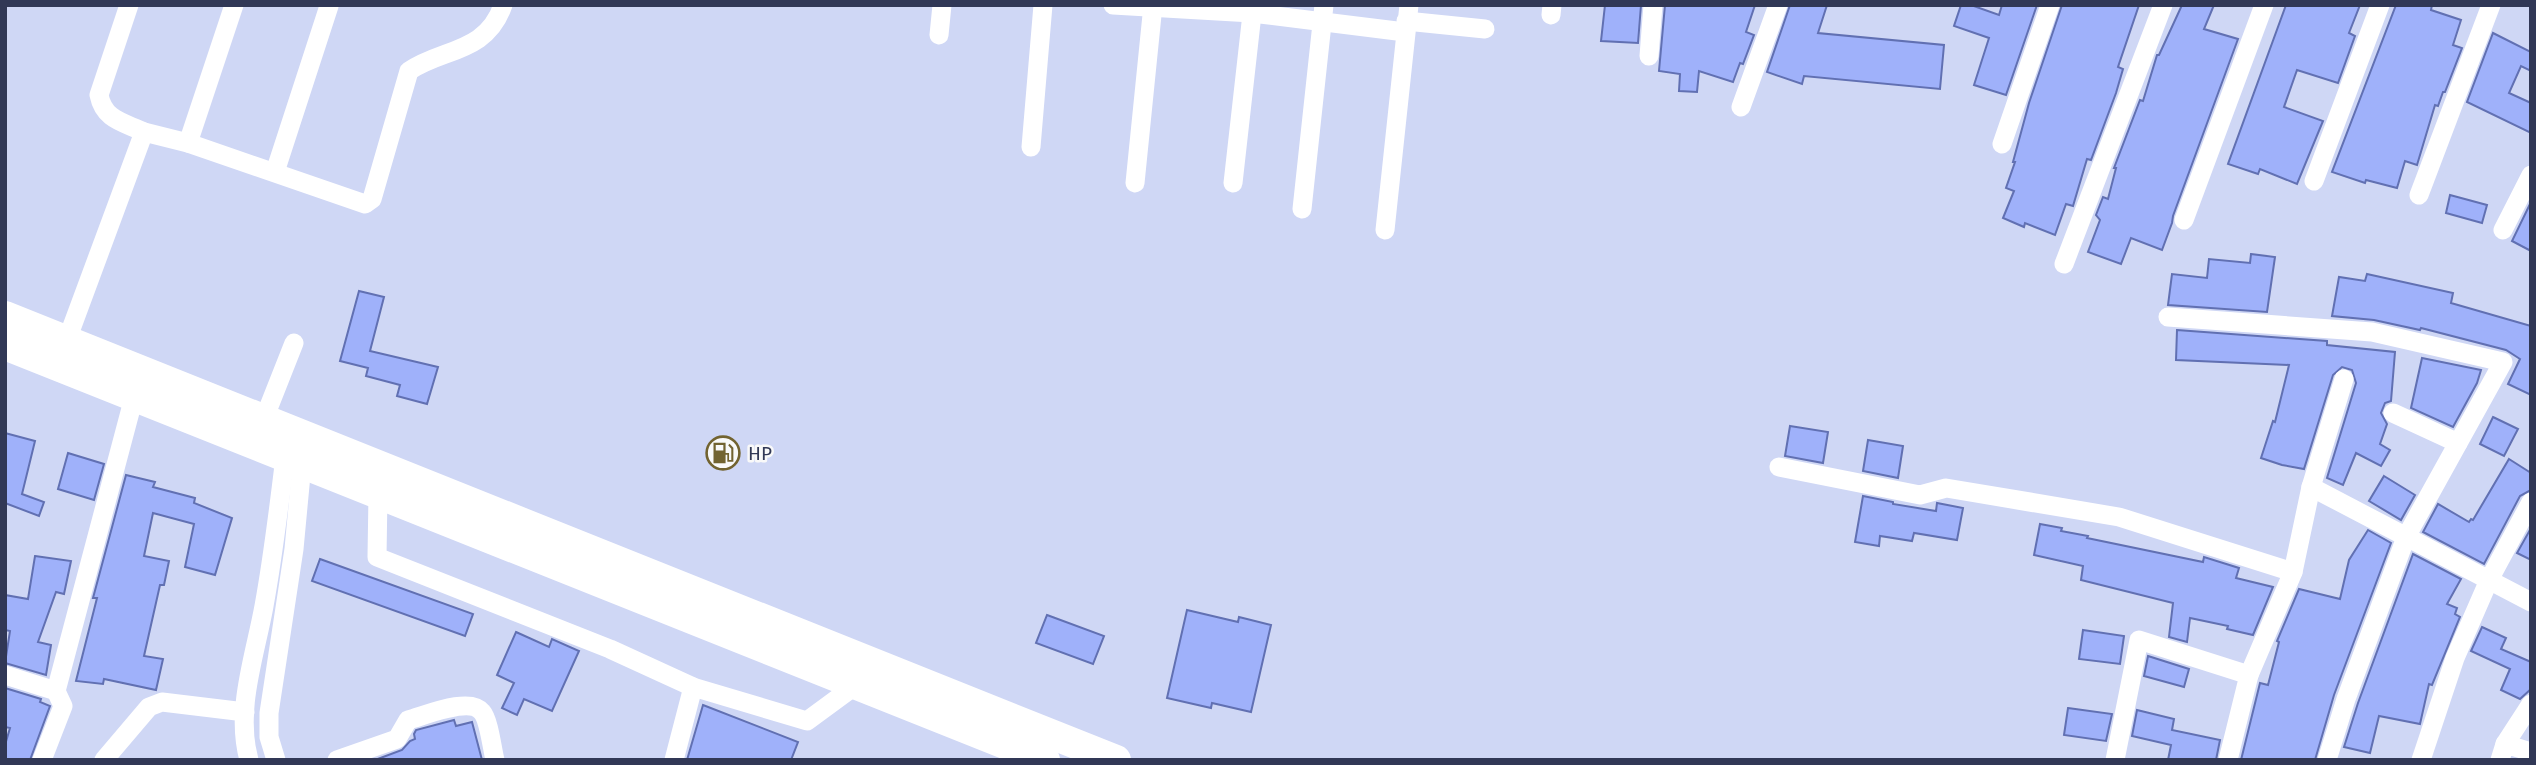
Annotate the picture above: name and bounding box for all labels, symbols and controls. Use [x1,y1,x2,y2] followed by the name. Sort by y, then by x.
[704,434,742,472] fuel station icon: HP
[748,442,772,465] place label: HP

